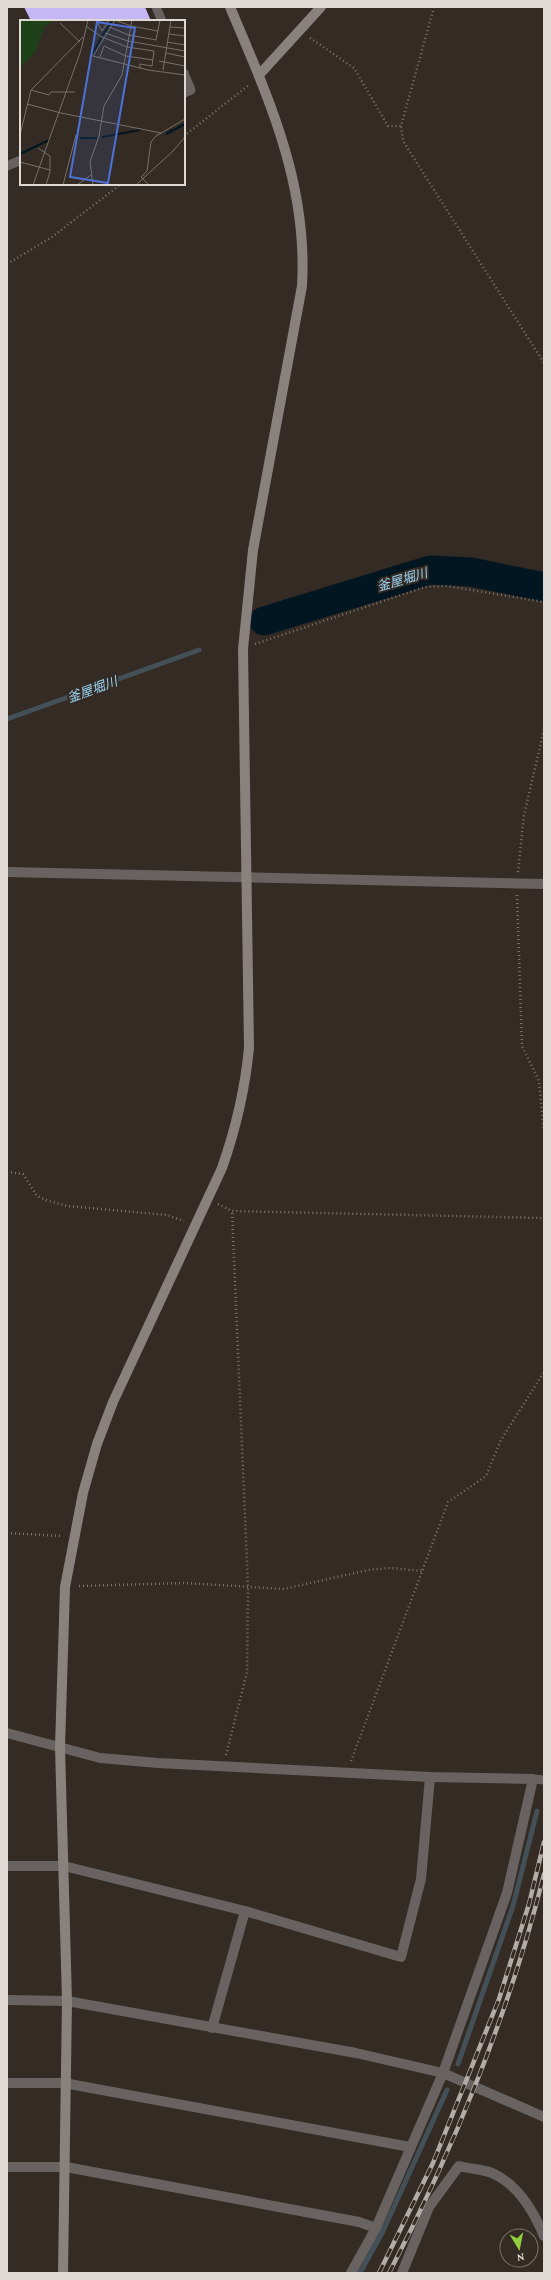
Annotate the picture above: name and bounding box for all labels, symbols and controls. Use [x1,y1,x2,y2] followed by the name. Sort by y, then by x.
[20,20,185,185] inset map
[375,565,431,594] water label: 釜屋堀川
[65,673,121,705] water label: 釜屋堀川
[499,2228,539,2268] north arrow
[516,2251,525,2264] text: N

